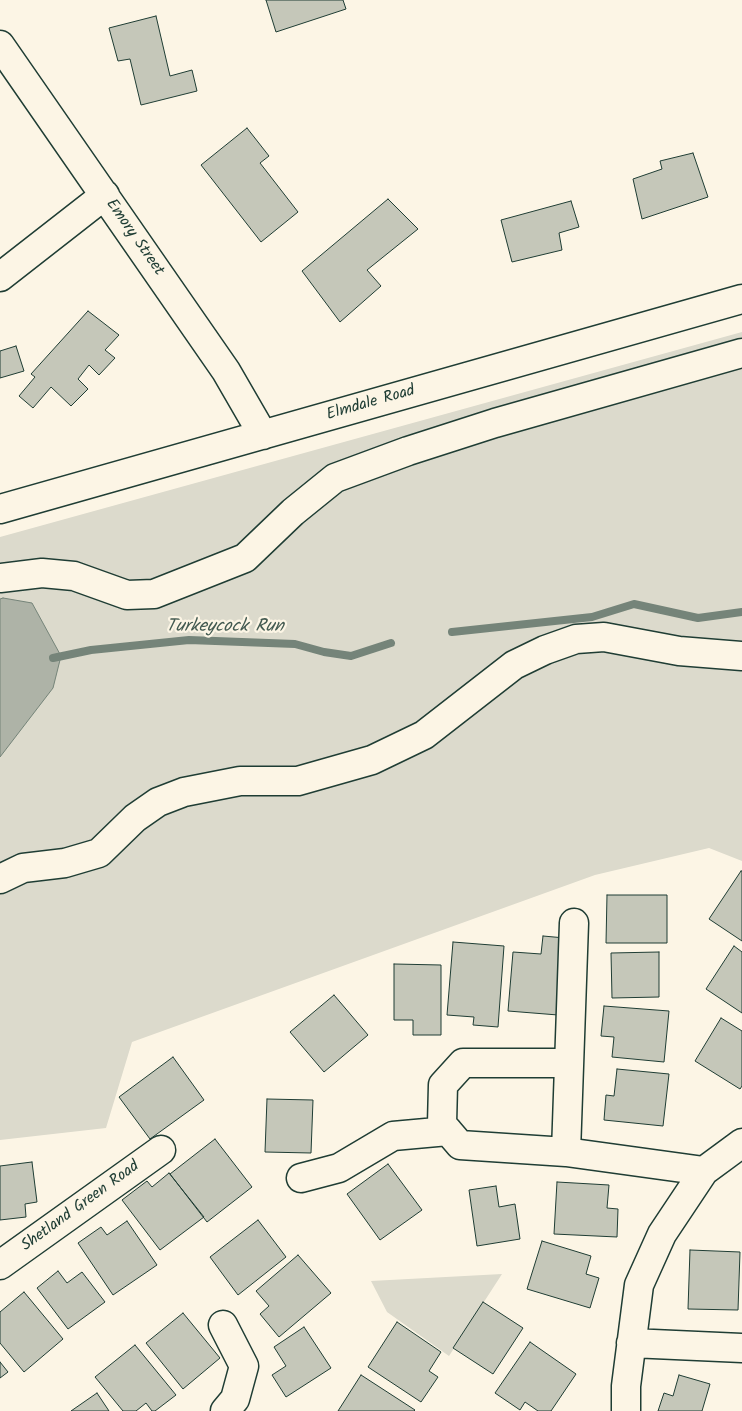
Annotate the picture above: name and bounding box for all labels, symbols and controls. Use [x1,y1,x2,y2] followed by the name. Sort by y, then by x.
[101,196,167,280] street label: Emory Street
[325,382,417,426] street label: Elmdale Road
[166,617,284,639] water label: Turkeycock Run
[18,1158,144,1256] street label: Shetland Green Road

